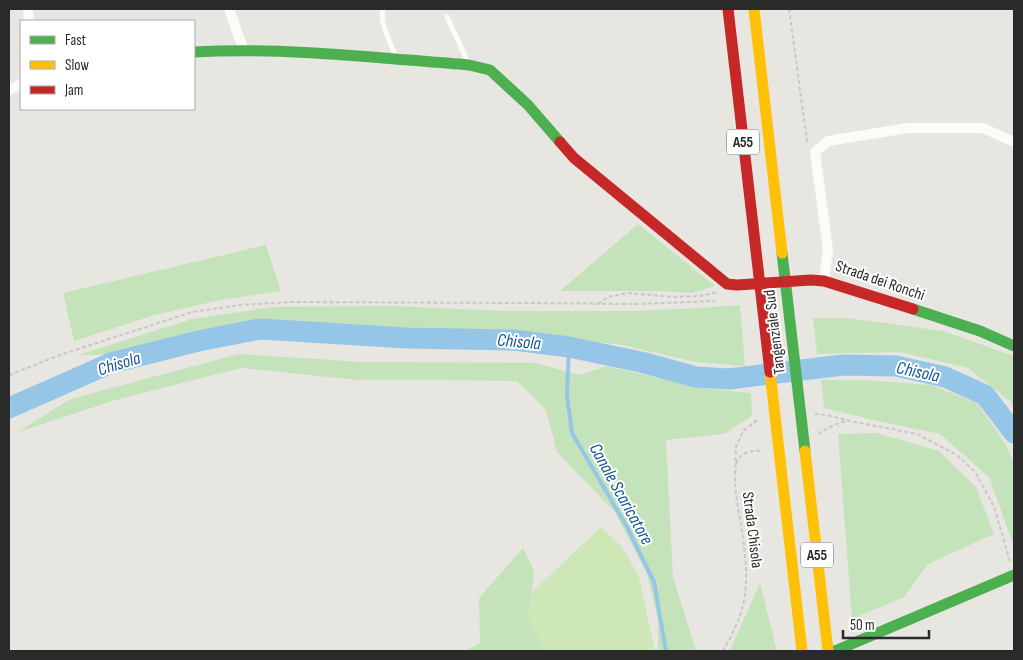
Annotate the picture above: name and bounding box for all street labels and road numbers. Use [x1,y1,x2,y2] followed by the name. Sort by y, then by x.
[727,130,759,154] road number: A55
[833,257,927,305] street label: Strada dei Ronchi
[760,289,790,375] street label: Tangenziale Sud
[738,491,766,569] street label: Strada Chisola
[801,542,833,568] road number: A55

